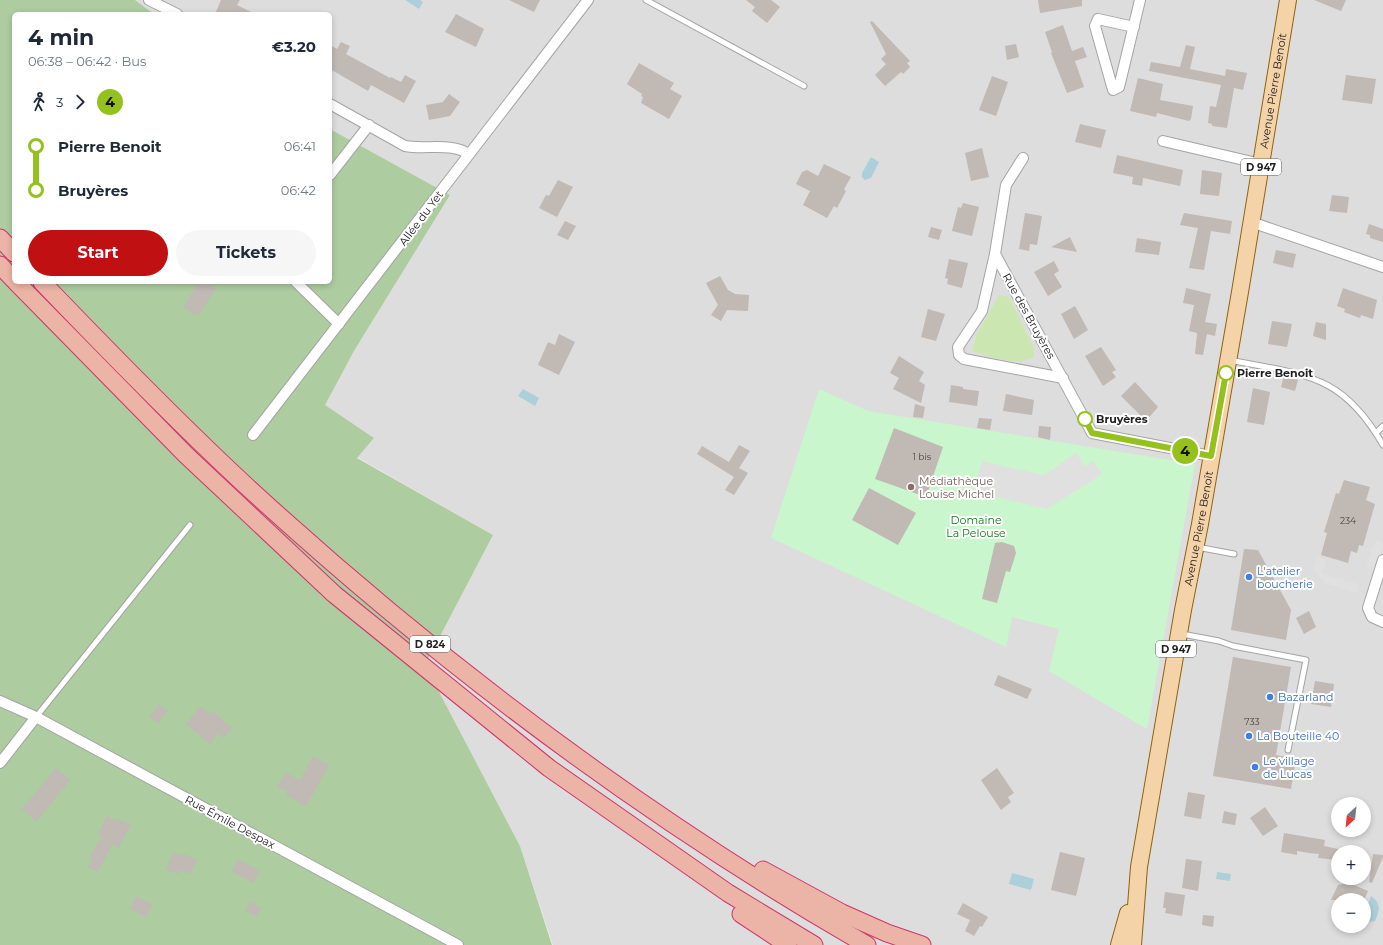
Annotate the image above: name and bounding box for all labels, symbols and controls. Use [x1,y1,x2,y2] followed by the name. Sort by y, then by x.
[28,24,94,51] text: 4 min
[1257,31,1290,150] street label: Avenue Pierre Benoît
[272,37,316,56] text: €3.20
[28,53,146,69] text: 06:38 – 06:42 · Bus
[28,91,50,113] icon: walk
[69,91,91,113] icon: forward
[105,93,115,111] text: 4
[56,94,63,110] text: 3
[58,137,162,156] text: Pierre Benoit
[284,138,316,154] text: 06:41
[1241,159,1281,175] road number: D 947
[58,181,128,200] text: Bruyères
[281,182,316,198] text: 06:42
[396,187,447,248] street label: Allée du Yet
[28,230,168,276] button: Start
[176,230,316,276] button: Tickets
[1000,271,1059,362] street label: Rue des Bruyères
[1218,365,1234,381] marker: Pierre Benoit
[1237,366,1313,380] place label: Pierre Benoit
[1077,411,1093,427] marker: Bruyères
[1096,412,1148,426] place label: Bruyères
[1172,438,1198,464] line badge: 4
[1180,442,1190,460] text: 4
[913,451,932,462] house number: 1 bis
[1181,469,1216,587] street label: Avenue Pierre Benoît
[919,474,994,501] place label: Médiathèque Louise Michel
[906,482,916,492] marker: Médiathèque Louise Michel
[946,513,1006,540] park label: Domaine La Pelouse
[1340,515,1356,526] house number: 234
[1257,564,1313,591] place label: L'atelier boucherie
[1244,572,1254,582] marker: L'atelier boucherie
[410,636,450,652] road number: D 824
[1156,641,1196,657] road number: D 947
[1278,690,1334,704] place label: Bazarland
[1265,692,1275,702] marker: Bazarland
[1244,716,1260,727] house number: 733
[1257,729,1339,743] place label: La Bouteille 40
[1244,731,1254,741] marker: La Bouteille 40
[1263,754,1315,781] place label: Le village de Lucas
[1250,762,1260,772] marker: Le village de Lucas
[182,792,278,852] street label: Rue Émile Despax
[1331,797,1371,837] north arrow
[1331,797,1371,933] map controls
[1331,845,1371,885] button: +
[1331,893,1371,933] button: −

